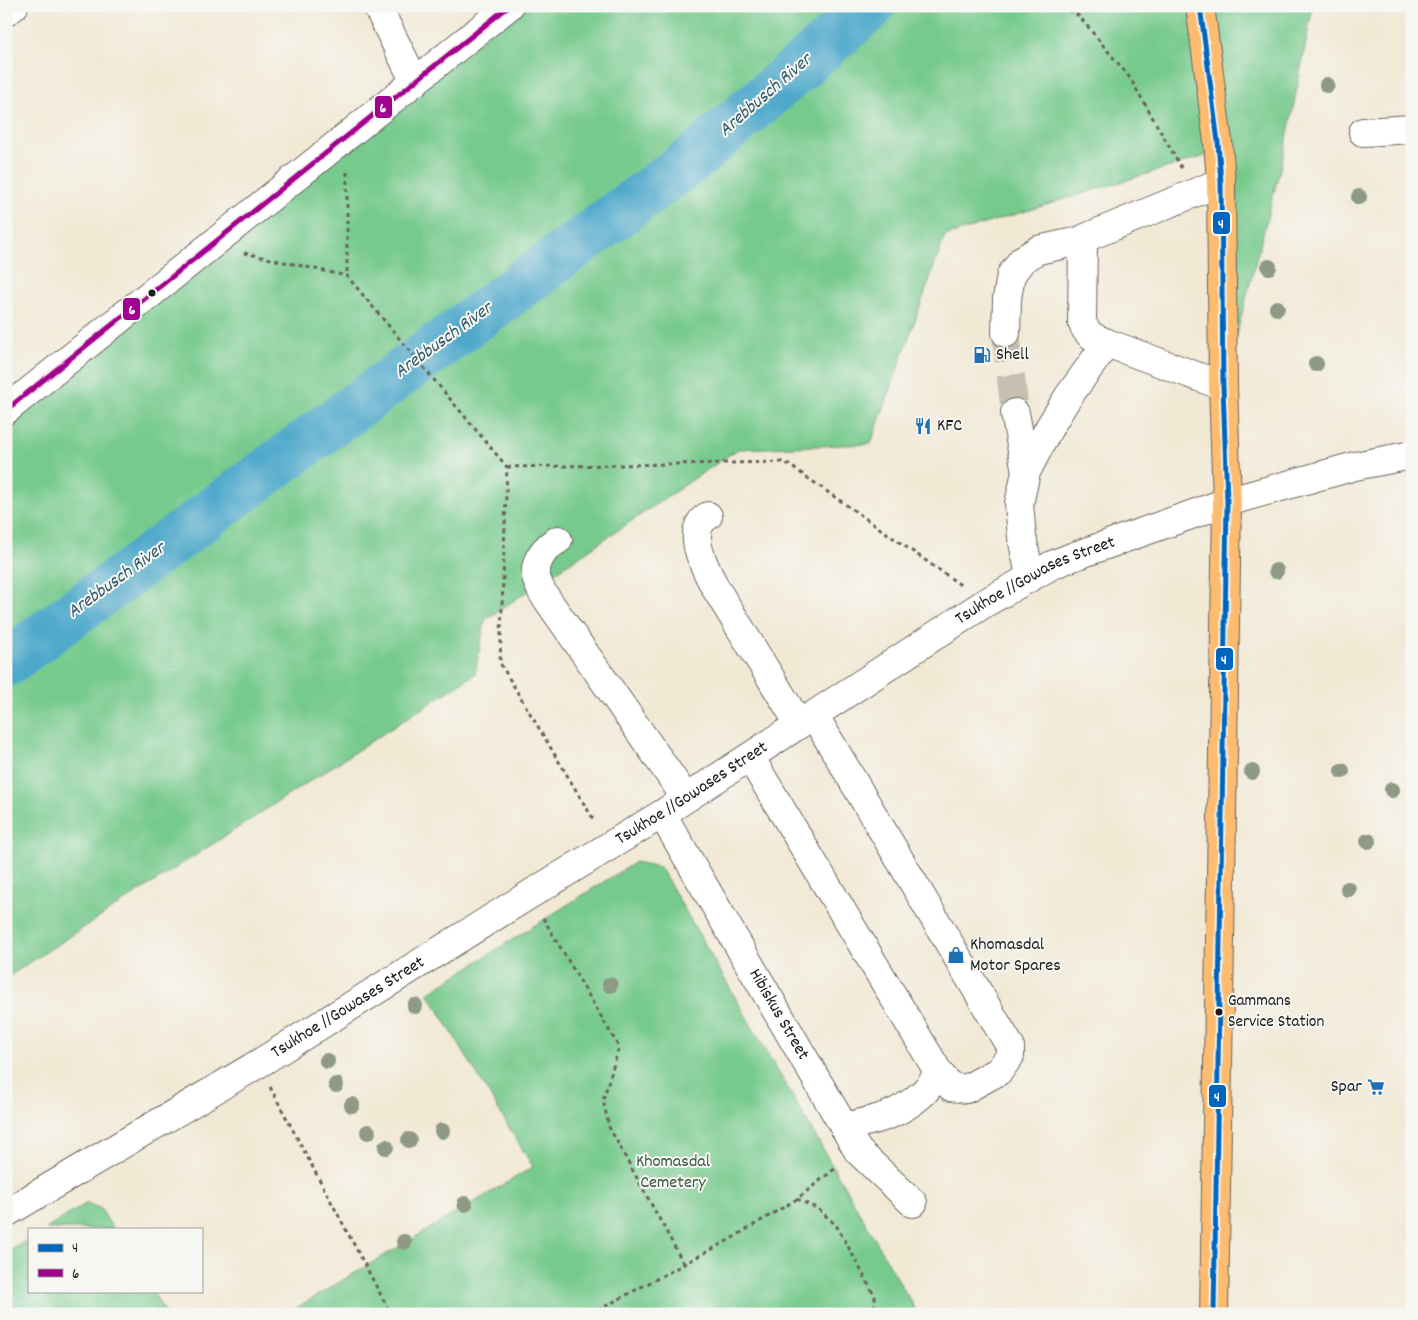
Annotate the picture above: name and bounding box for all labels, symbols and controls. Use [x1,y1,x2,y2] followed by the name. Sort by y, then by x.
[714,47,820,144] water label: Arebbusch River
[374,95,393,119] line badge: 6
[380,99,387,119] text: 6
[1212,211,1231,235] line badge: 4
[1218,215,1224,235] text: 4
[147,288,157,298] unlabelled marker
[389,295,500,386] water label: Arebbusch River
[122,297,141,321] line badge: 6
[129,301,136,321] text: 6
[996,343,1029,368] place label: Shell
[972,345,992,365] fuel station icon: Shell
[937,414,962,439] place label: KFC
[913,416,933,436] restaurant icon: KFC
[951,530,1119,632] street label: Tsukhoe //Gowases Street
[62,535,173,626] water label: Arebbusch River
[1215,647,1234,671] line badge: 4
[1221,651,1227,671] text: 4
[611,735,773,852] street label: Tsukhoe //Gowases Street
[970,933,1061,979] place label: Khomasdal Motor Spares
[946,945,966,965] shop icon: Khomasdal Motor Spares
[267,950,430,1065] street label: Tsukhoe //Gowases Street
[742,964,815,1065] street label: Hibiskus Street
[1228,990,1324,1035] place label: Gammans Service Station
[1214,1007,1224,1017] marker: Gammans Service Station
[1331,1075,1362,1100] place label: Spar
[1366,1077,1386,1097] supermarket icon: Spar
[1208,1084,1227,1108] line badge: 4
[1214,1088,1220,1108] text: 4
[636,1150,711,1196] park label: Khomasdal Cemetery
[28,1228,202,1292] legend
[72,1238,78,1260] text: 4
[72,1264,79,1286] text: 6

